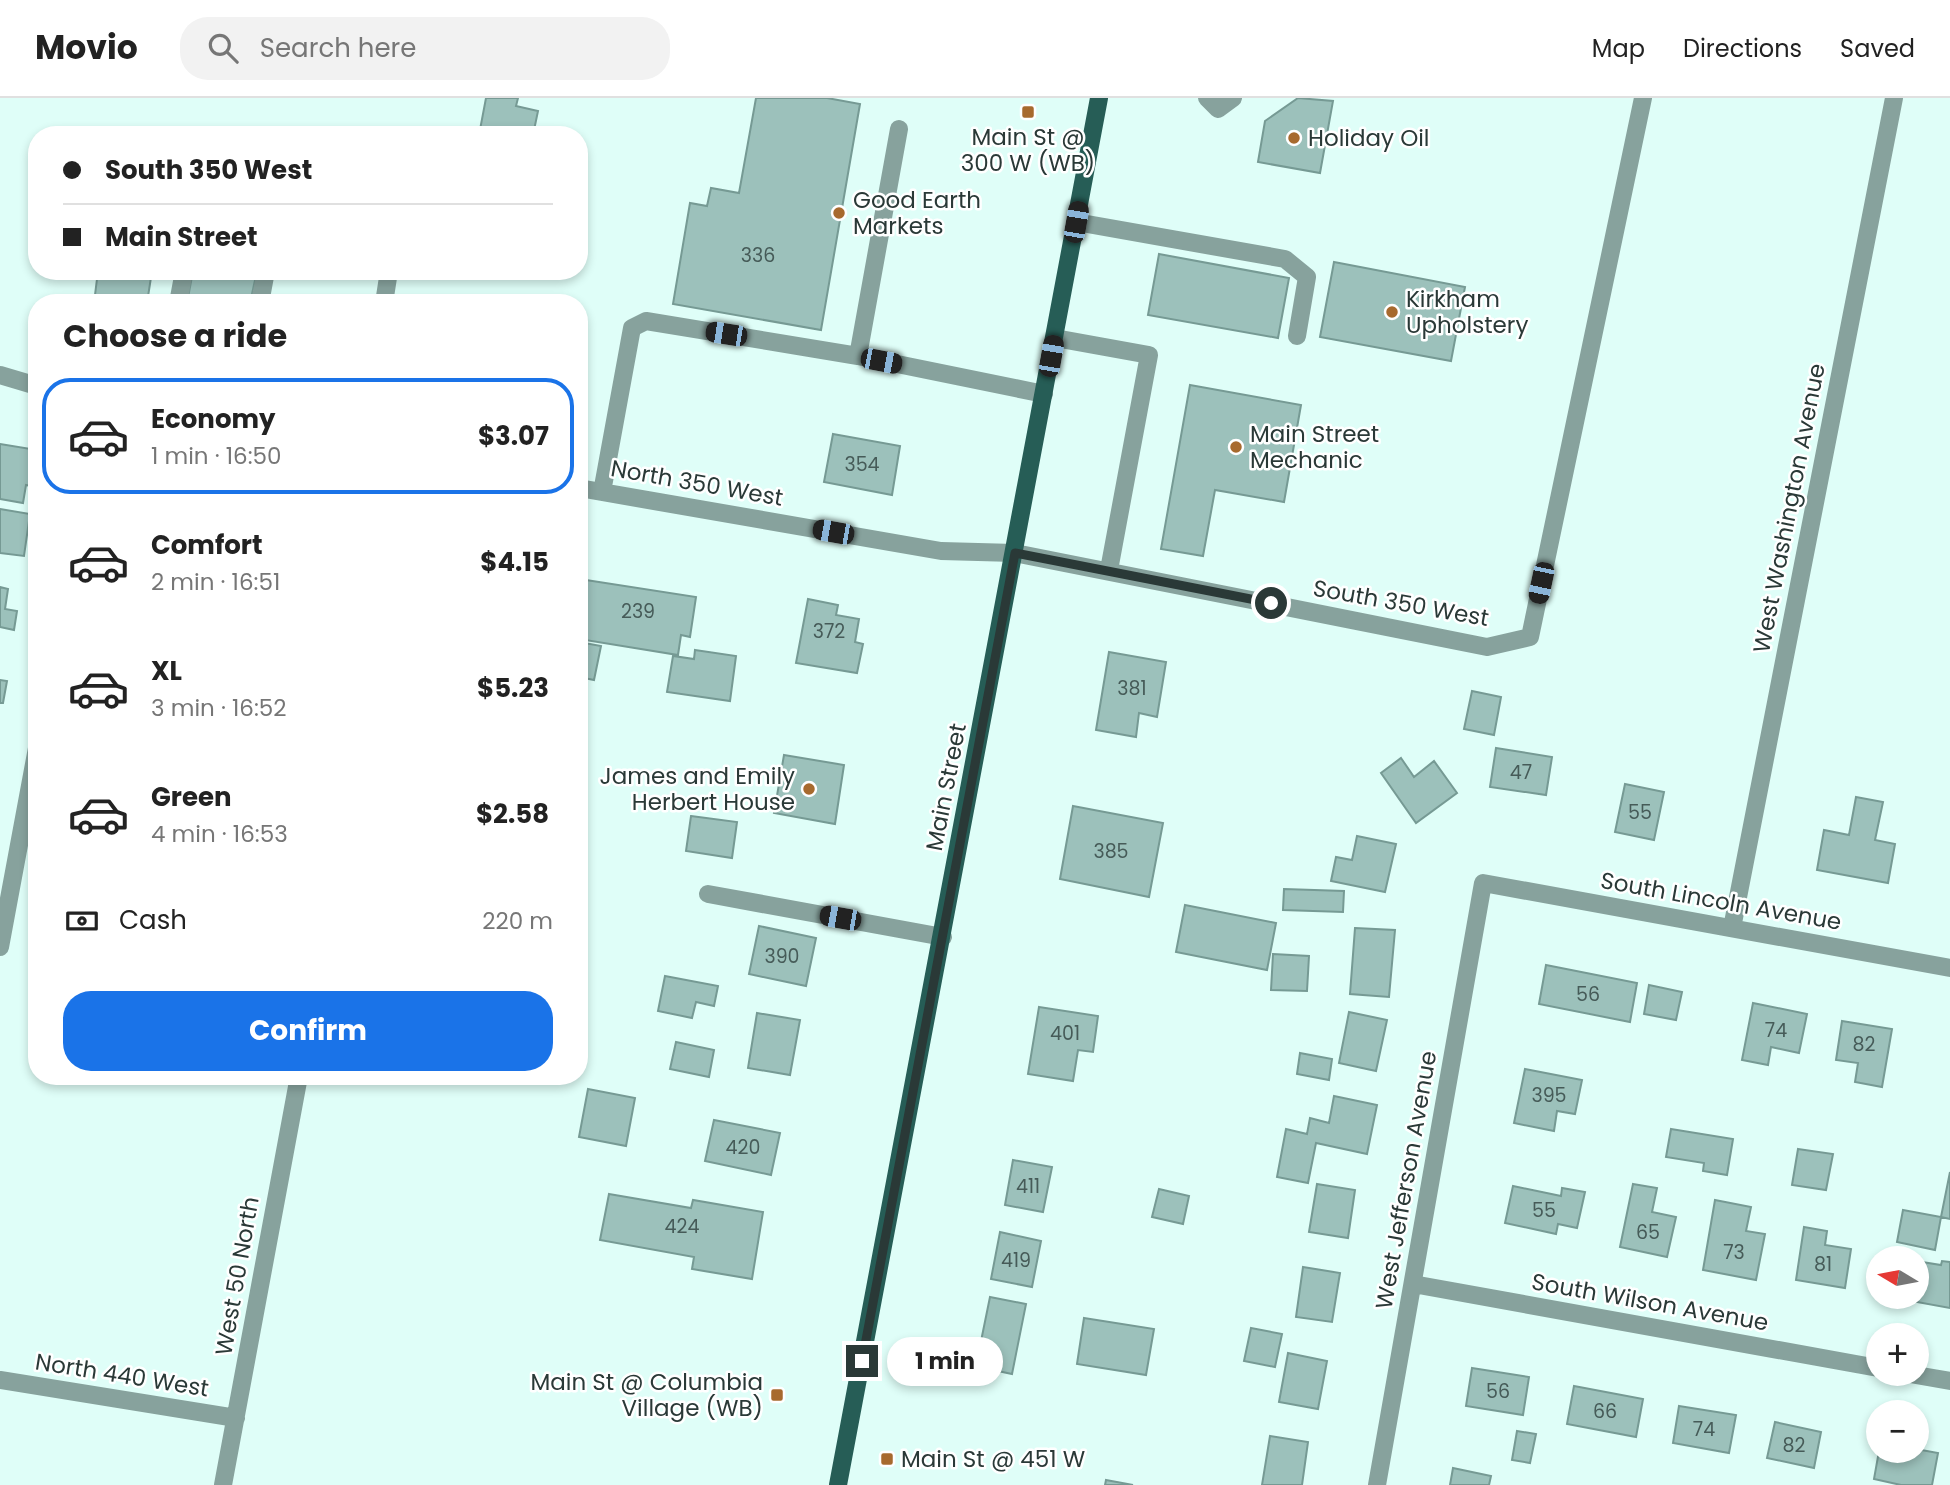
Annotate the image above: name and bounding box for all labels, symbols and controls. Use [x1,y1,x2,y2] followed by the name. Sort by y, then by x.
[180,17,670,80] search box
[35,24,138,71] text: Movio
[204,29,242,67] icon: search
[260,30,416,66] text: Search here
[1592,32,1645,65] text: Map
[1683,32,1802,65] text: Directions
[1840,32,1915,65] text: Saved
[1020,104,1036,120] marker: Main St @ 300 W (WB)
[961,121,1095,179] place label: Main St @ 300 W (WB)
[1308,122,1430,154] place label: Holiday Oil
[1286,130,1302,146] marker: Holiday Oil
[105,152,312,188] text: South 350 West
[853,184,981,242] place label: Good Earth Markets
[1063,199,1090,245] car
[831,205,847,221] marker: Good Earth Markets
[105,219,258,255] text: Main Street
[741,242,775,269] house number: 336
[1406,283,1528,341] place label: Kirkham Upholstery
[1384,304,1400,320] marker: Kirkham Upholstery
[63,313,287,358] text: Choose a ride
[704,320,749,348] car
[1038,333,1065,379] car
[859,347,904,375] car
[1745,361,1833,655] street label: West Washington Avenue
[151,401,275,437] text: Economy
[67,405,130,468] icon: car
[478,418,549,454] text: $3.07
[1250,418,1379,476] place label: Main Street Mechanic
[1228,439,1244,455] marker: Main Street Mechanic
[151,440,281,472] text: 1 min · 16:50
[844,451,880,478] house number: 354
[608,452,786,514] street label: North 350 West
[811,518,856,546] car
[151,527,263,563] text: Comfort
[67,531,130,594] icon: car
[480,544,549,580] text: $4.15
[1527,560,1556,606] car
[151,566,280,598] text: 2 min · 16:51
[1311,572,1491,634] street label: South 350 West
[1255,587,1287,619] route start
[621,598,655,625] house number: 239
[813,618,845,645] house number: 372
[151,653,182,689] text: XL
[67,657,130,720] icon: car
[477,670,549,706] text: $5.23
[1117,675,1147,702] house number: 381
[151,692,286,724] text: 3 min · 16:52
[918,721,974,853] street label: Main Street
[1510,759,1532,786] house number: 47
[599,760,795,818] place label: James and Emily Herbert House
[151,779,232,815] text: Green
[801,781,817,797] marker: James and Emily Herbert House
[67,783,130,846] icon: car
[476,796,549,832] text: $2.58
[1628,799,1652,826] house number: 55
[151,818,288,850] text: 4 min · 16:53
[1093,838,1129,865] house number: 385
[1598,864,1844,938] street label: South Lincoln Avenue
[63,902,101,940] icon: cash
[119,902,187,938] text: Cash
[818,904,863,932] car
[482,905,553,937] text: 220 m
[764,943,800,970] house number: 390
[1576,981,1600,1008] house number: 56
[63,991,553,1071] button: Confirm
[1765,1017,1787,1044] house number: 74
[1050,1020,1080,1047] house number: 401
[1853,1031,1876,1058] house number: 82
[1368,1048,1444,1312] street label: West Jefferson Avenue
[1531,1082,1567,1109] house number: 395
[726,1134,760,1161] house number: 420
[1016,1173,1040,1200] house number: 411
[207,1194,267,1358] street label: West 50 North
[1532,1197,1556,1224] house number: 55
[665,1213,699,1240] house number: 424
[1636,1219,1660,1246] house number: 65
[1723,1239,1745,1266] house number: 73
[1866,1246,1928,1309] north arrow
[1866,1246,1929,1463] map controls
[1001,1247,1031,1274] house number: 419
[1814,1251,1832,1278] house number: 81
[1529,1265,1771,1339] street label: South Wilson Avenue
[1866,1323,1929,1386] button: +
[886,1336,1002,1386] callout: 1 min
[33,1345,211,1405] street label: North 440 West
[846,1345,878,1377] route end
[915,1345,975,1377] text: 1 min
[530,1366,763,1424] place label: Main St @ Columbia Village (WB)
[1486,1378,1510,1405] house number: 56
[769,1387,785,1403] marker: Main St @ Columbia Village (WB)
[1593,1398,1617,1425] house number: 66
[1866,1400,1929,1463] button: −
[1693,1416,1715,1443] house number: 74
[1783,1432,1806,1459] house number: 82
[901,1443,1085,1475] place label: Main St @ 451 W
[879,1451,895,1467] marker: Main St @ 451 W

